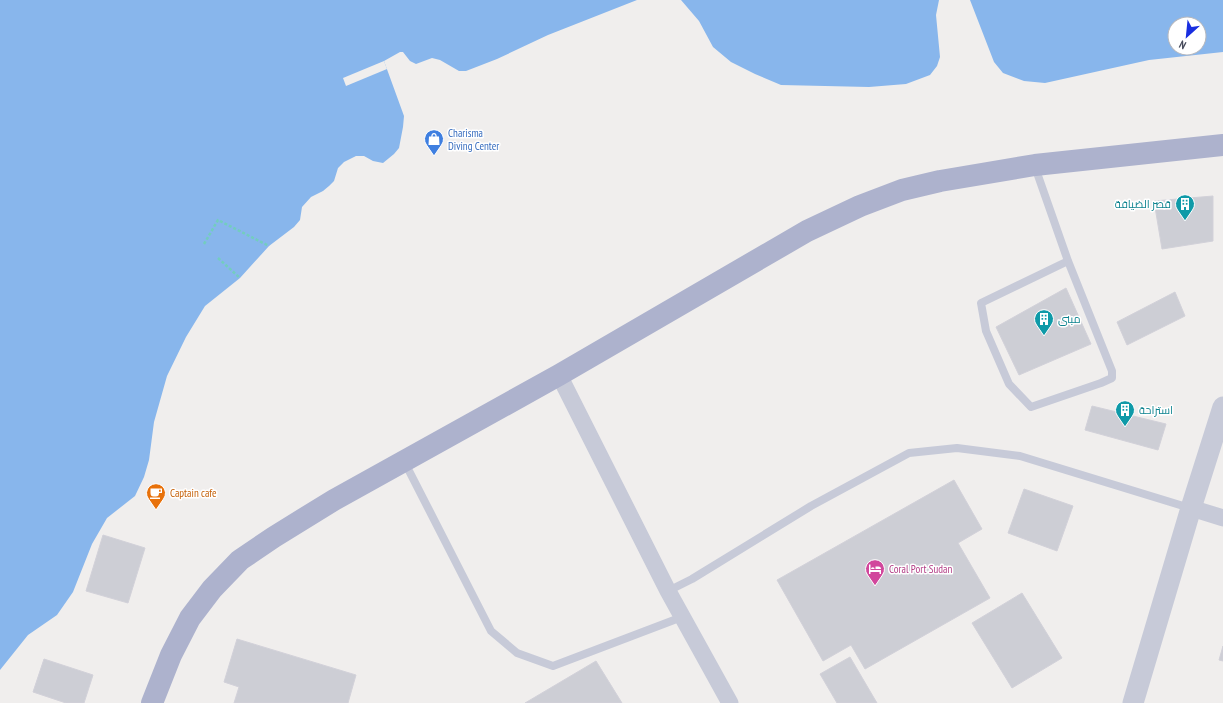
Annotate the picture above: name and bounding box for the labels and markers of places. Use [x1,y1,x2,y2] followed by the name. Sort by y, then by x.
[448,126,499,153] place label: Charisma Diving Center
[423,128,445,156] shop icon: Charisma Diving Center
[1174,193,1196,221] building icon: قصر الضيافة
[1115,197,1171,211] place label: قصر الضيافة
[1033,308,1055,336] building icon: مبنى
[1058,312,1081,326] place label: مبنى
[1114,399,1136,427] building icon: استراحة
[1139,403,1173,417] place label: استراحة
[145,482,167,510] cafe icon: Captain cafe
[170,486,217,500] place label: Captain cafe
[864,558,886,586] hotel icon: Coral Port Sudan
[889,562,952,576] place label: Coral Port Sudan

